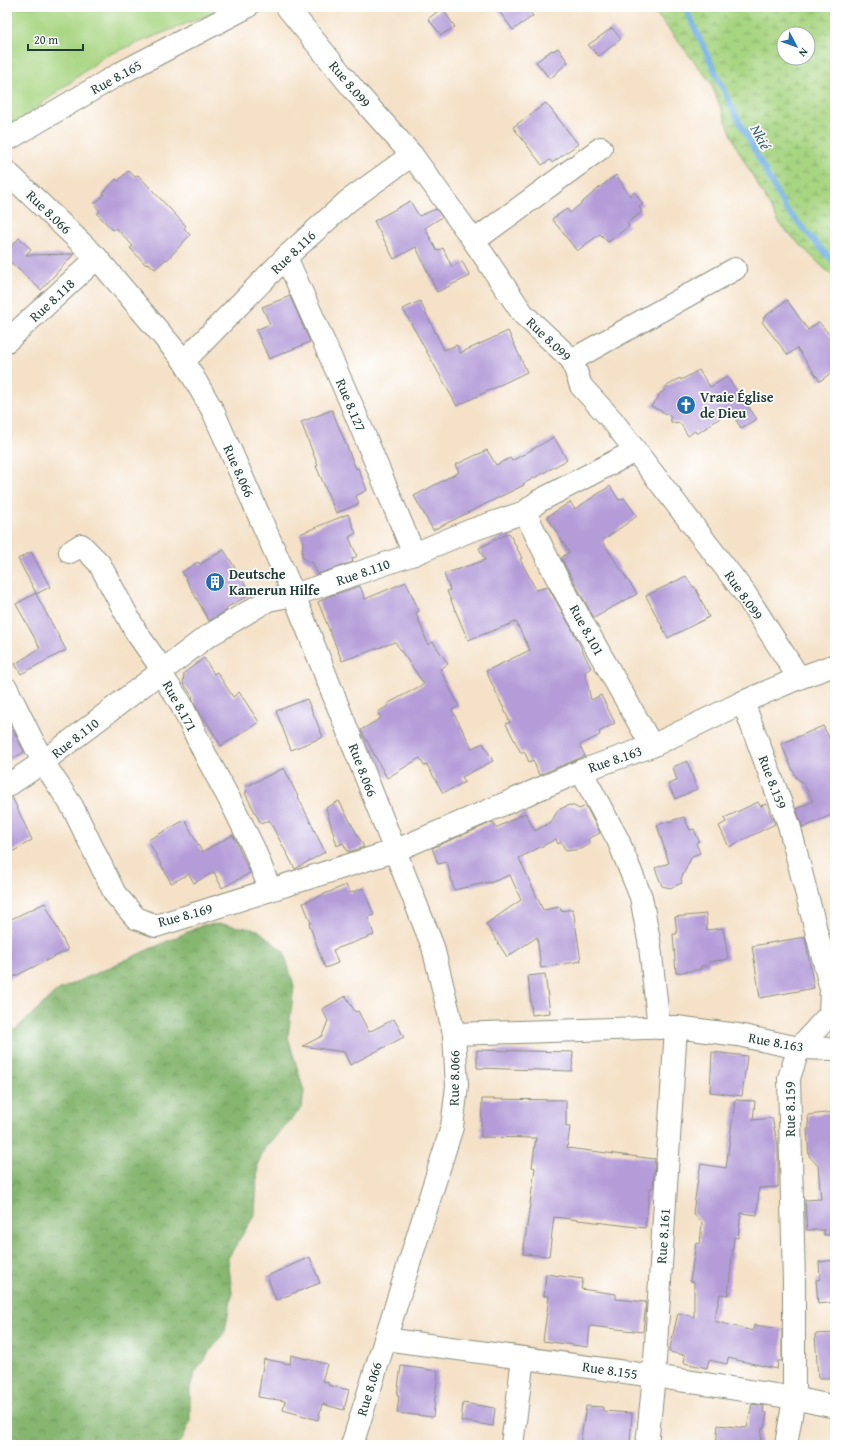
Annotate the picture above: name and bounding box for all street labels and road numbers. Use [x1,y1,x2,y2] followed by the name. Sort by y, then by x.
[87,55,145,99] street label: Rue 8.165
[324,56,376,112] street label: Rue 8.099
[22,185,76,239] street label: Rue 8.066
[266,225,320,279] street label: Rue 8.116
[25,274,79,326] street label: Rue 8.118
[522,312,576,366] street label: Rue 8.099
[331,375,371,435] street label: Rue 8.127
[219,442,260,501] street label: Rue 8.066
[333,553,393,591] street label: Rue 8.110
[720,566,768,624] street label: Rue 8.099
[565,601,609,659] street label: Rue 8.101
[158,677,202,735] street label: Rue 8.171
[47,713,103,763] street label: Rue 8.110
[344,740,382,800] street label: Rue 8.066
[585,740,645,778] street label: Rue 8.163
[754,752,792,812] street label: Rue 8.159
[156,898,215,932] street label: Rue 8.169
[747,1027,805,1057] street label: Rue 8.163
[444,1050,464,1106] street label: Rue 8.066
[780,1081,800,1137] street label: Rue 8.159
[651,1208,675,1264] street label: Rue 8.161
[581,1356,639,1384] street label: Rue 8.155
[351,1359,387,1419] street label: Rue 8.066

